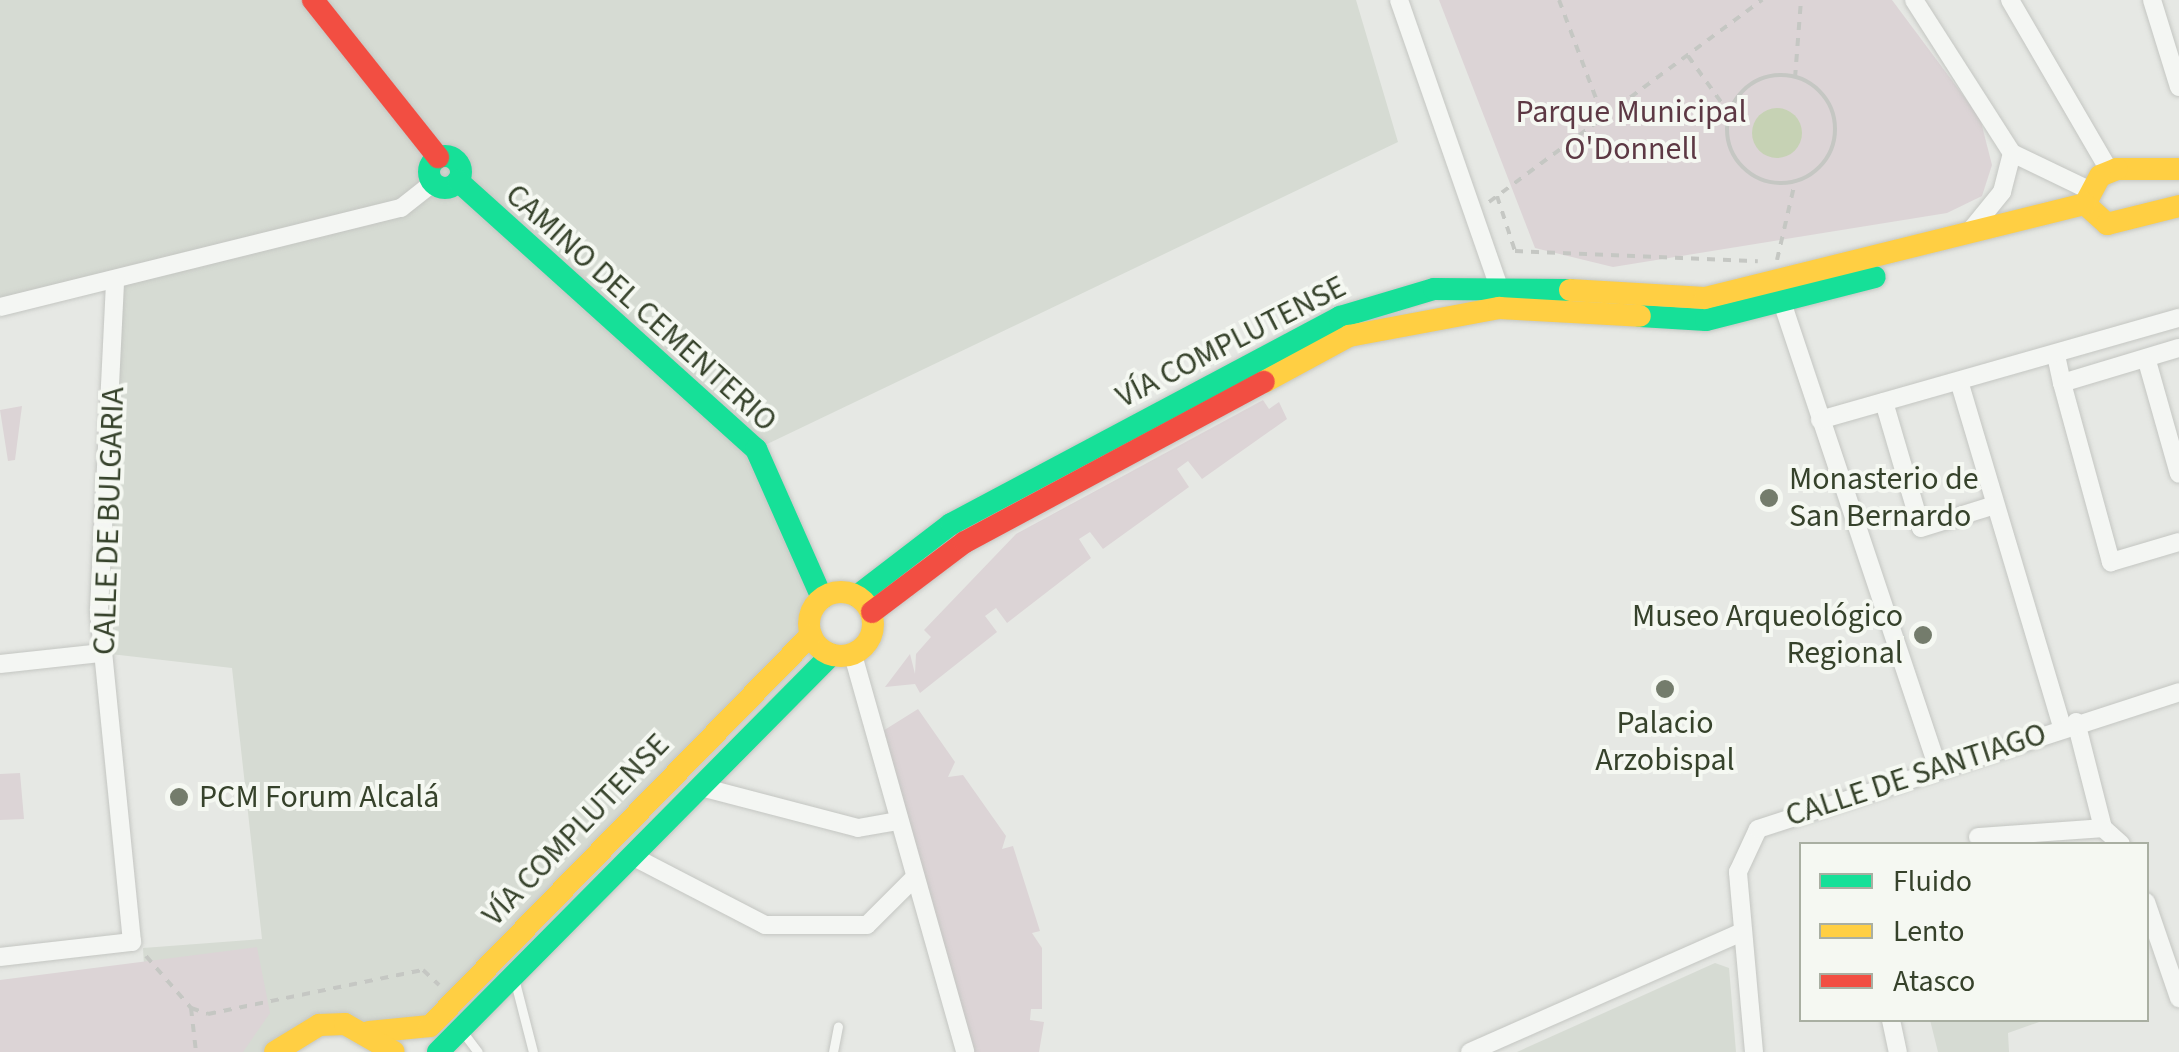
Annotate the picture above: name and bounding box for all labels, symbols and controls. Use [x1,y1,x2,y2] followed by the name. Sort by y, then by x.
[1515,94,1747,169] park label: Parque Municipal O'Donnell
[497,176,785,440] street label: CAMINO DEL CEMENTERIO
[1110,268,1352,416] street label: VÍA COMPLUTENSE
[85,386,133,656] street label: CALLE DE BULGARIA
[1789,461,1979,536] place label: Monasterio de San Bernardo
[1758,487,1780,509] marker: Monasterio de San Bernardo
[1632,598,1903,673] place label: Museo Arqueológico Regional
[1912,624,1934,646] marker: Museo Arqueológico Regional
[1654,678,1676,700] marker: Palacio Arzobispal
[1595,705,1735,780] place label: Palacio Arzobispal
[1781,715,2051,835] street label: CALLE DE SANTIAGO
[474,726,678,934] street label: VÍA COMPLUTENSE
[199,778,439,816] place label: PCM Forum Alcalá
[168,786,190,808] marker: PCM Forum Alcalá
[1799,842,2149,1022] legend
[1893,860,1972,903] text: Fluido
[1893,910,1965,953] text: Lento
[1893,960,1975,1003] text: Atasco

